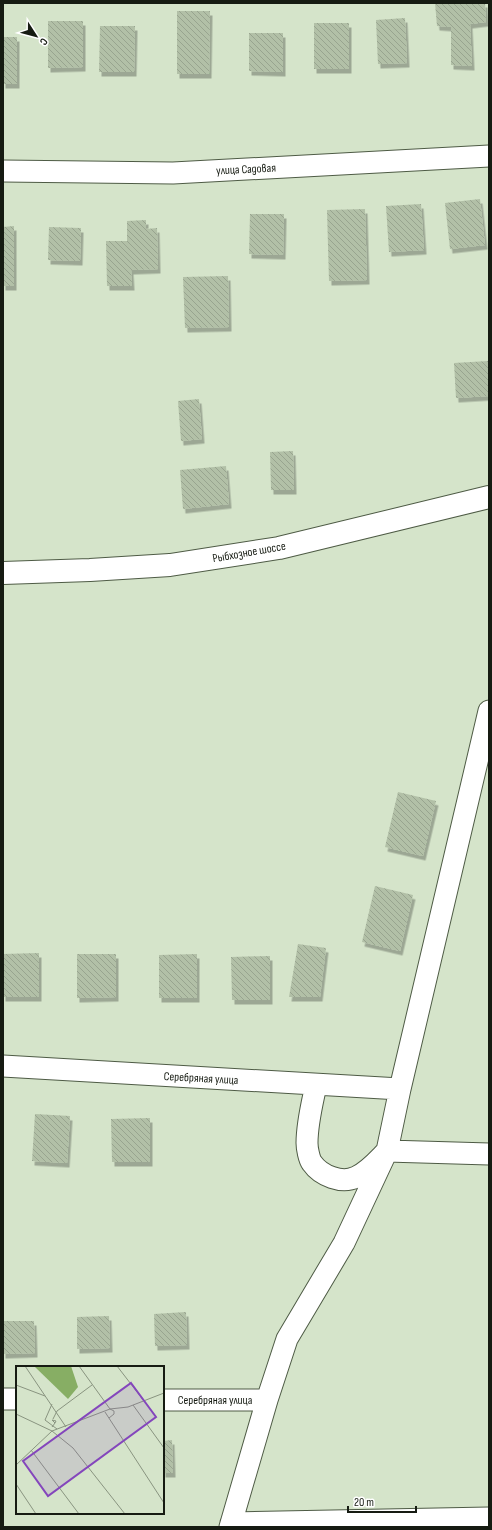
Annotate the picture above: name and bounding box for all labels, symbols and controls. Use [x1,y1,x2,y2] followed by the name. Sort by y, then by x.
[16,16,56,56] north arrow
[37,35,51,48] text: С
[216,160,277,179] street label: улица Садовая
[211,539,287,566] street label: Рыбхозное шоссе
[163,1069,239,1088] street label: Серебряная улица
[16,1366,164,1514] inset map
[178,1393,253,1408] street label: Серебряная улица
[348,1488,416,1514] scale bar
[354,1495,374,1510] text: 20 m

